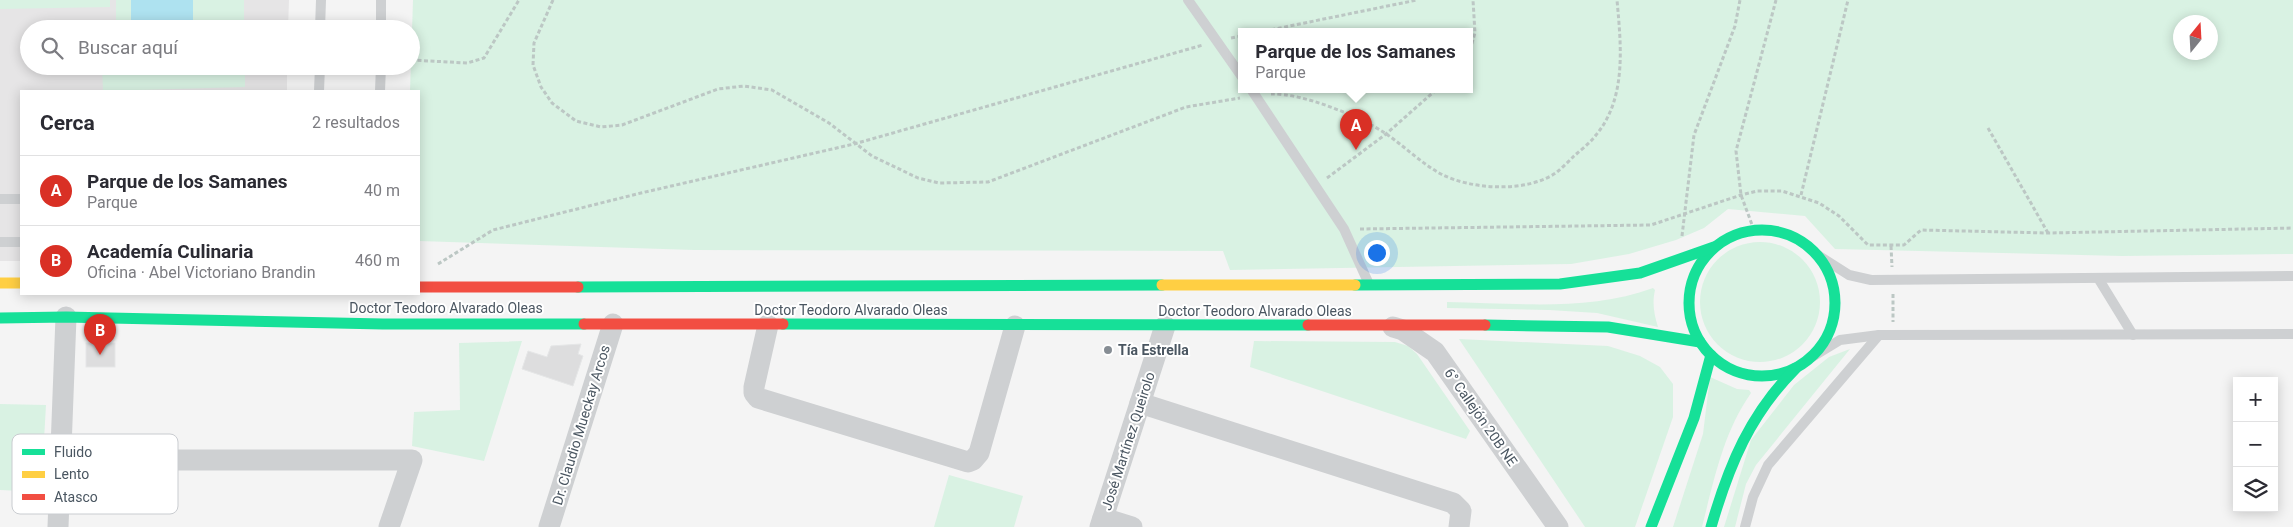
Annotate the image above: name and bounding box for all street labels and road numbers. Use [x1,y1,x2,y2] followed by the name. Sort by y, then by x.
[349,300,543,316] street label: Doctor Teodoro Alvarado Oleas
[754,302,948,318] street label: Doctor Teodoro Alvarado Oleas
[1158,303,1352,319] street label: Doctor Teodoro Alvarado Oleas
[549,343,613,507] street label: Dr. Claudio Mueckay Arcos
[1441,365,1521,469] street label: 6° Callejón 20B NE
[1098,370,1158,512] street label: José Martínez Queirolo

